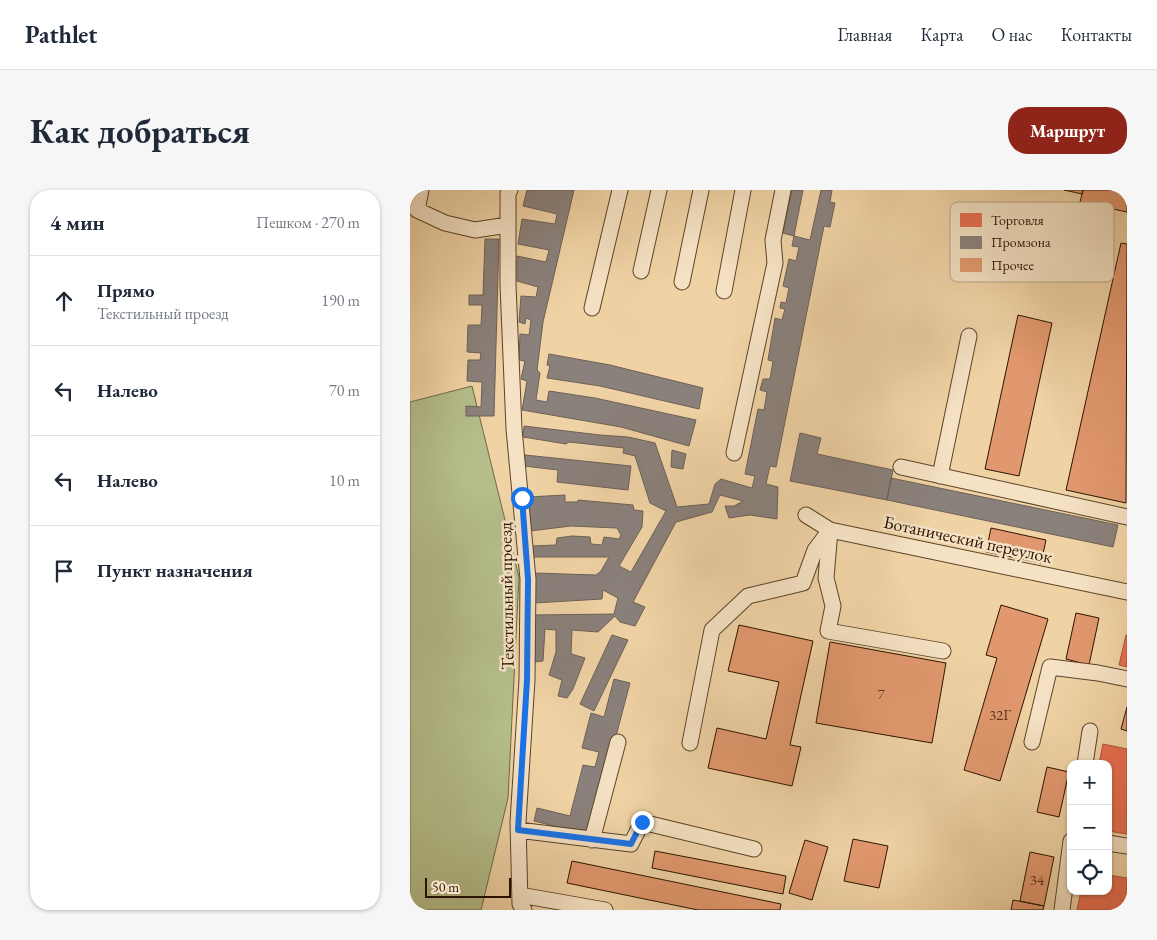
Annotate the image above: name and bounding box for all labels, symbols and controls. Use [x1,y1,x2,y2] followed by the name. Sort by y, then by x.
[25,19,97,50] text: Pathlet
[838,23,892,46] text: Главная
[920,23,963,46] text: Карта
[991,23,1033,46] text: О нас
[1061,23,1132,46] text: Контакты
[1008,107,1127,154] button: Маршрут
[30,108,250,153] text: Как добраться
[950,202,1114,282] legend
[50,209,105,236] text: 4 мин
[991,211,1044,229] text: Торговля
[256,212,360,233] text: Пешком · 270 m
[991,233,1051,251] text: Промзона
[991,256,1034,274] text: Прочее
[97,278,155,303] text: Прямо
[50,287,78,315] icon: ahead
[321,290,360,311] text: 190 m
[97,303,228,324] text: Текстильный проезд
[50,377,78,405] icon: left
[97,378,158,403] text: Налево
[329,380,360,401] text: 70 m
[50,467,78,495] icon: left
[97,468,158,493] text: Налево
[329,470,360,491] text: 10 m
[511,487,534,510] route start
[881,510,1055,568] street label: Ботанический переулок
[493,522,519,670] street label: Текстильный проезд
[50,557,78,585] icon: arrive
[97,558,253,583] text: Пункт назначения
[877,684,885,703] house number: 7
[989,705,1011,724] house number: 32Г
[1067,760,1112,895] map controls
[1067,760,1112,805] button: +
[1067,805,1112,850] button: −
[631,811,654,834] route end
[1067,850,1112,895] button: locate
[1030,870,1045,889] house number: 34
[425,875,511,898] scale bar
[432,878,459,896] text: 50 m

